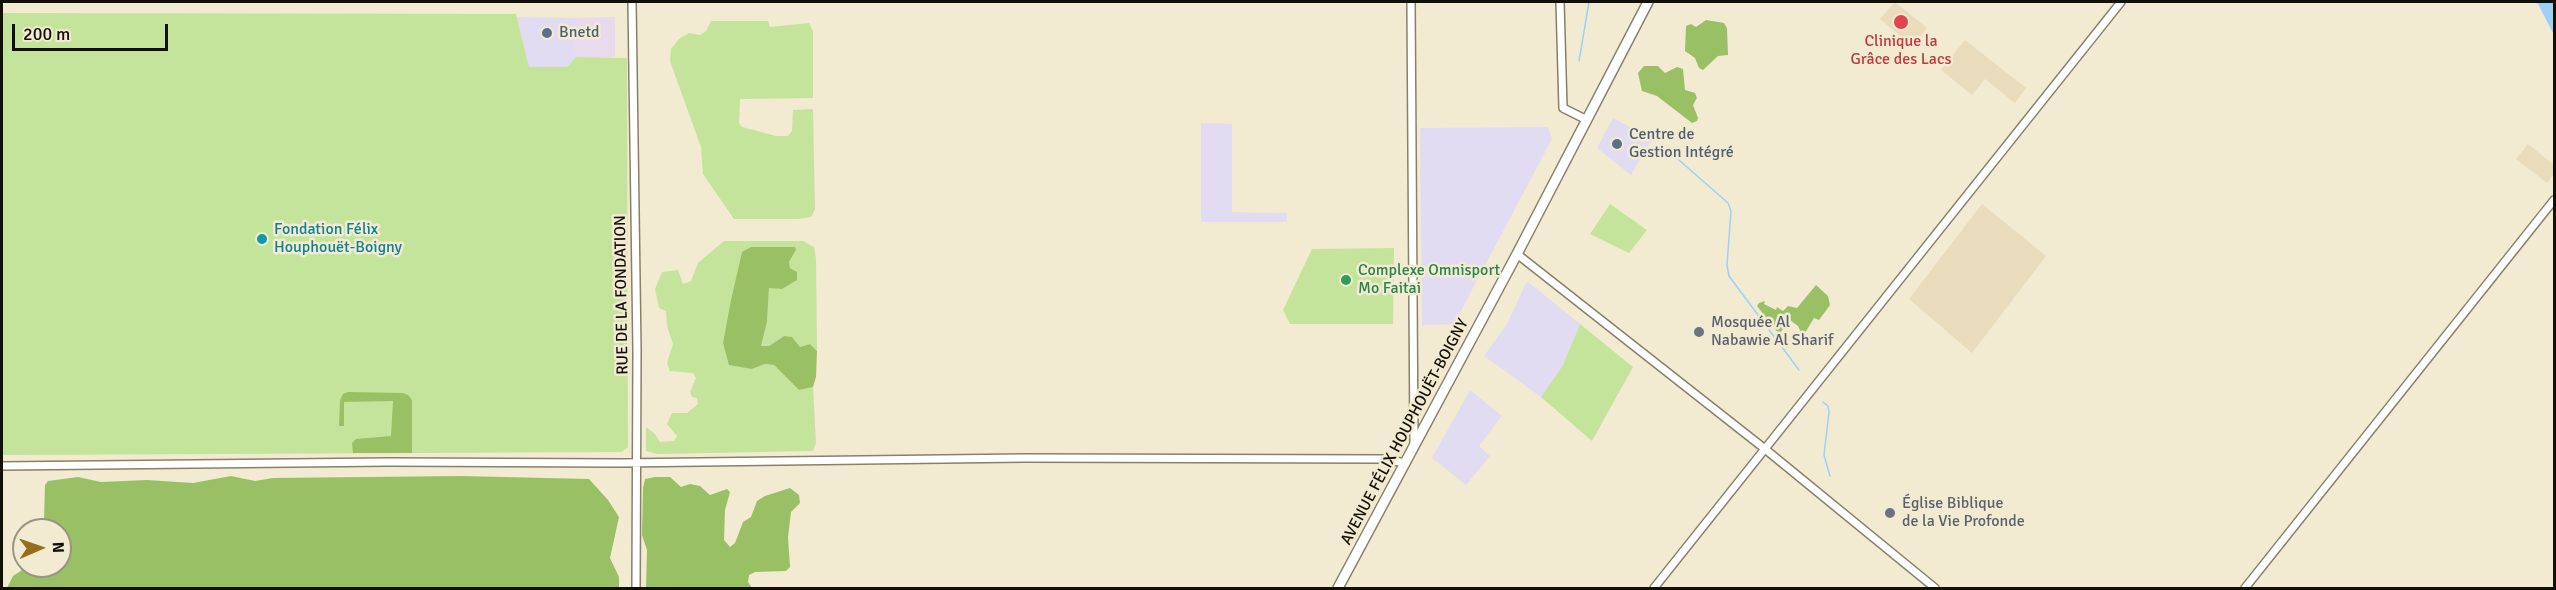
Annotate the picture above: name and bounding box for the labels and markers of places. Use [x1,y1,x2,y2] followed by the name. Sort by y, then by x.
[1892,13,1910,31] marker: Clinique la Grâce des Lacs
[559,23,599,43] place label: Bnetd
[540,26,554,40] marker: Bnetd
[1851,32,1951,70] place label: Clinique la Grâce des Lacs
[1629,125,1734,163] place label: Centre de Gestion Intégré
[1610,137,1624,151] marker: Centre de Gestion Intégré
[274,220,402,258] place label: Fondation Félix Houphouët-Boigny
[255,232,269,246] marker: Fondation Félix Houphouët-Boigny
[1358,261,1500,299] place label: Complexe Omnisport Mo Faitai
[1339,273,1353,287] marker: Complexe Omnisport Mo Faitai
[1711,313,1833,351] place label: Mosquée Al Nabawie Al Sharif
[1692,325,1706,339] marker: Mosquée Al Nabawie Al Sharif
[1902,494,2025,532] place label: Église Biblique de la Vie Profonde
[1883,506,1897,520] marker: Église Biblique de la Vie Profonde

